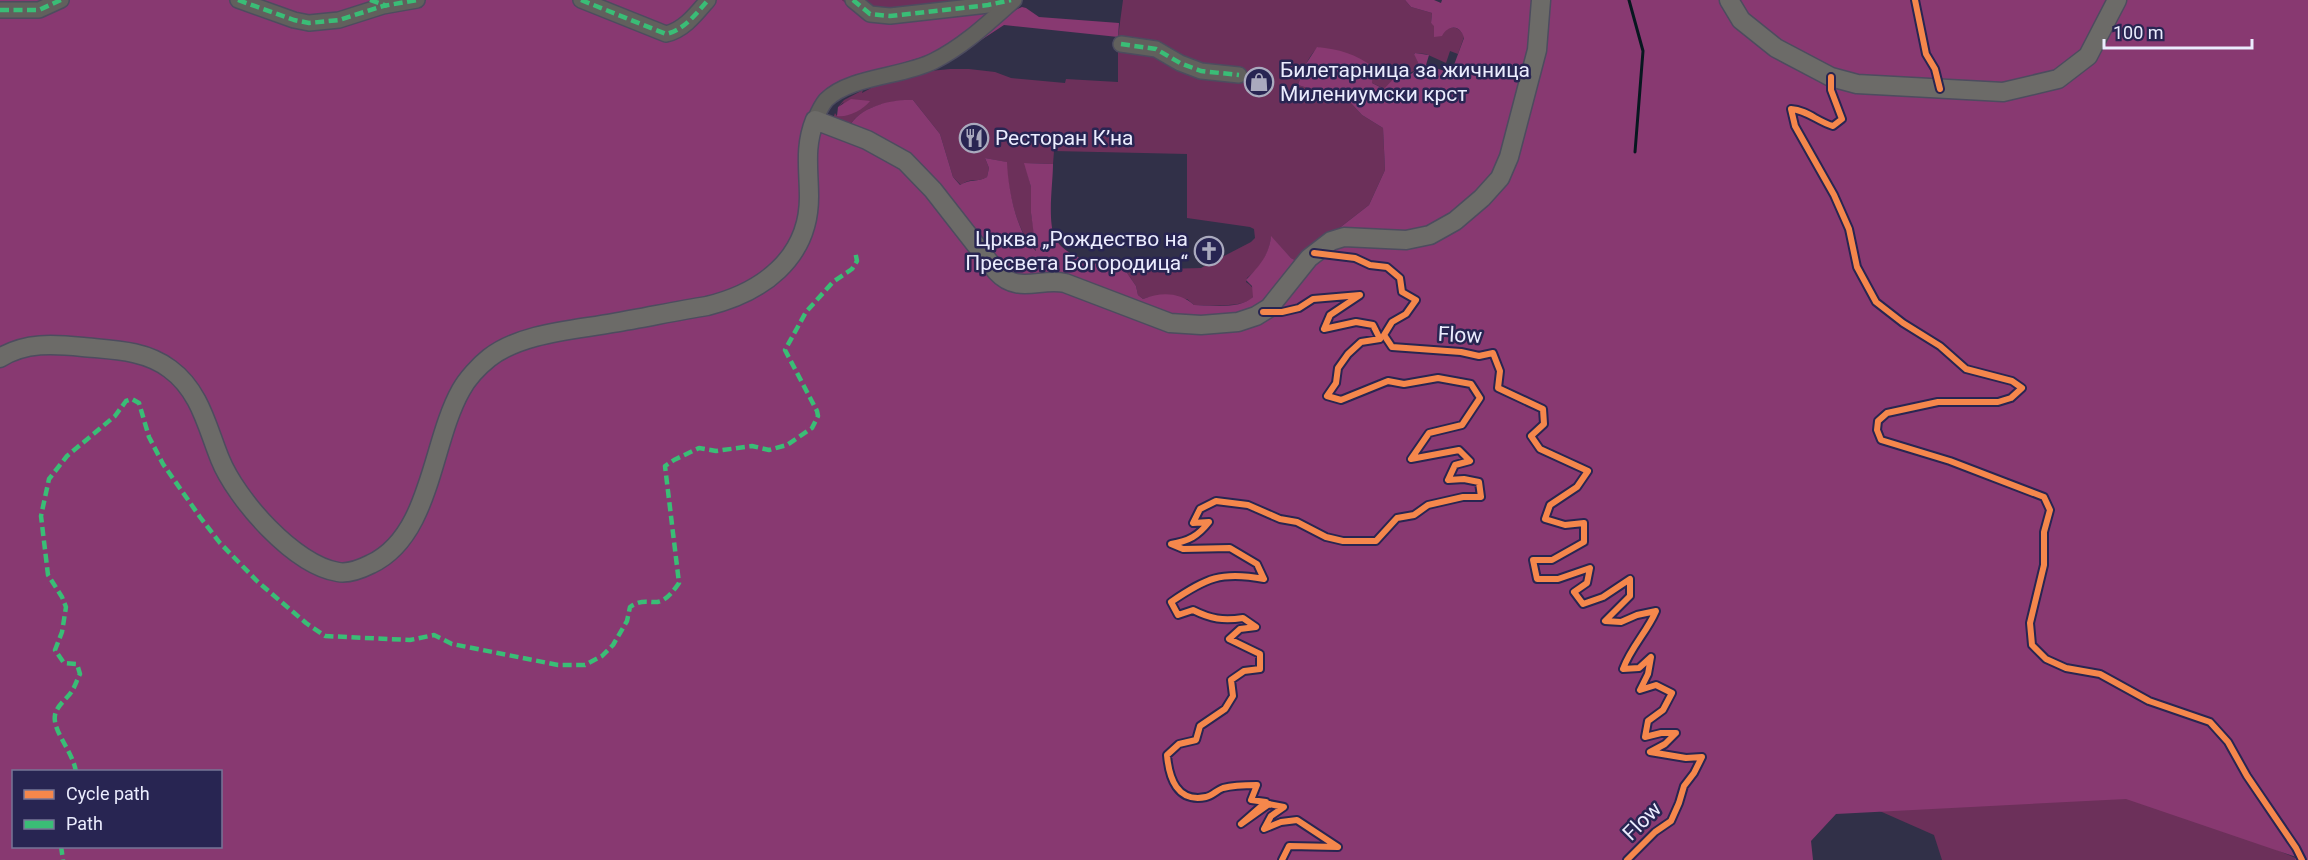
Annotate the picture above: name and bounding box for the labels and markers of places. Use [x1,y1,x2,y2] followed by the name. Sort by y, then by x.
[1280,58,1530,106] place label: Билетарница за жичница Милениумски крст
[1243,66,1275,98] shop icon: Билетарница за жичница Милениумски крст
[958,122,990,154] restaurant icon: Ресторан К’на
[995,126,1133,150] place label: Ресторан К’на
[965,227,1189,275] place label: Црква „Рождество на Пресвета Богородица“
[1193,235,1225,267] church icon: Црква „Рождество на Пресвета Богородица“

